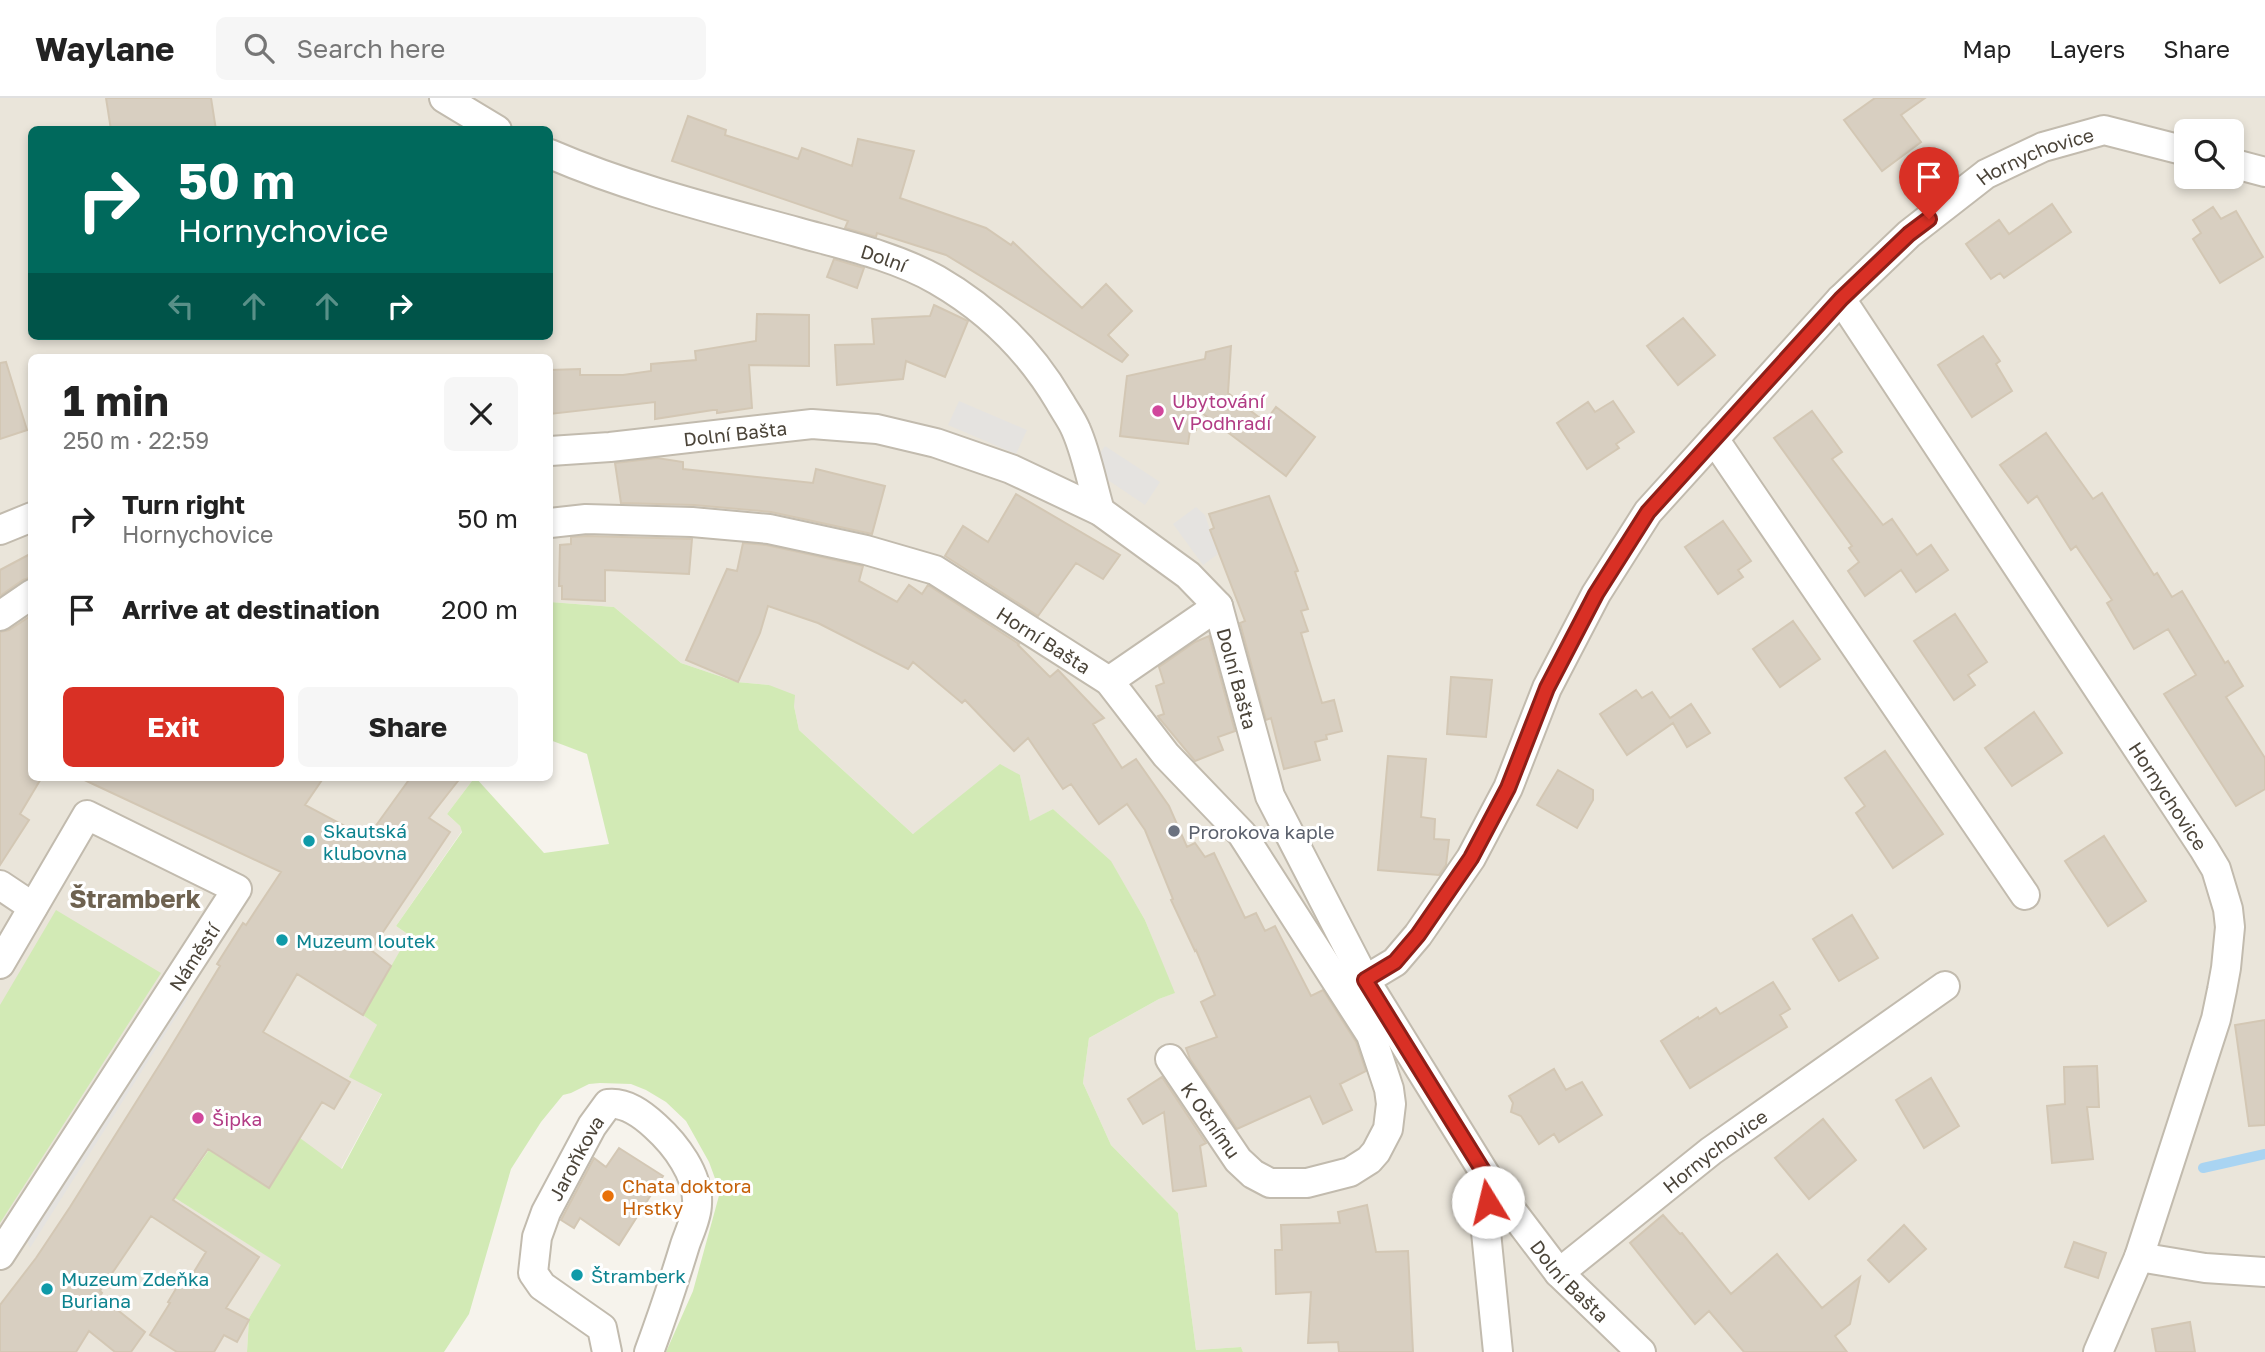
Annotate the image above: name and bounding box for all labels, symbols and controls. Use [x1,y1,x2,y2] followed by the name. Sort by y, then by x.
[216,17,706,80] search box
[35,29,174,68] text: Waylane
[240,29,278,67] icon: search
[296,33,445,64] text: Search here
[1962,34,2011,63] text: Map
[2049,34,2125,63] text: Layers
[2163,34,2230,63] text: Share
[2174,119,2244,189] map controls
[2174,119,2244,189] button: search
[1971,122,2096,189] street label: Hornychovice
[1899,147,1959,219] pin
[178,151,295,210] text: 50 m
[63,154,154,245] icon: right
[1910,158,1948,196] icon: arrive
[178,211,389,249] text: Hornychovice
[858,239,913,277] street label: Dolní
[162,287,200,325] icon: left
[235,287,273,325] icon: ahead
[308,287,346,325] icon: ahead
[381,287,419,325] icon: right
[63,375,169,425] text: 1 min
[444,377,518,451] button: close
[1172,389,1273,434] place label: Ubytování V Podhradí
[1150,403,1166,419] marker: Ubytování V Podhradí
[682,415,788,450] street label: Dolní Bašta
[63,426,209,454] text: 250 m · 22:59
[122,489,245,520] text: Turn right
[63,500,101,538] icon: right
[457,503,518,534] text: 50 m
[122,520,273,548] text: Hornychovice
[63,591,101,629] icon: arrive
[122,594,380,625] text: Arrive at destination
[441,594,518,625] text: 200 m
[993,601,1095,678] street label: Horní Bašta
[1213,625,1263,732] street label: Dolní Bašta
[63,687,284,767] button: Exit
[298,687,518,767] button: Share
[2125,737,2213,854] street label: Hornychovice
[323,819,407,864] place label: Skautská klubovna
[1188,820,1335,843] place label: Prorokova kaple
[1166,823,1182,839] marker: Prorokova kaple
[301,833,317,849] marker: Skautská klubovna
[69,883,201,914] district label: Štramberk
[164,917,225,995] street label: Náměstí
[296,929,436,952] place label: Muzeum loutek
[274,932,290,948] marker: Muzeum loutek
[1177,1078,1245,1162] street label: K Očnímu
[1657,1104,1771,1197] street label: Hornychovice
[212,1107,262,1130] place label: Šipka
[190,1110,206,1126] marker: Šipka
[543,1110,608,1204] street label: Jaroňkova
[1451,1165,1525,1239] position arrow
[622,1174,751,1219] place label: Chata doktora Hrstky
[600,1188,616,1204] marker: Chata doktora Hrstky
[1526,1235,1614,1327] street label: Dolní Bašta
[591,1264,686,1287] place label: Štramberk
[61,1267,209,1312] place label: Muzeum Zdeňka Buriana
[569,1267,585,1283] marker: Štramberk
[39,1281,55,1297] marker: Muzeum Zdeňka Buriana

